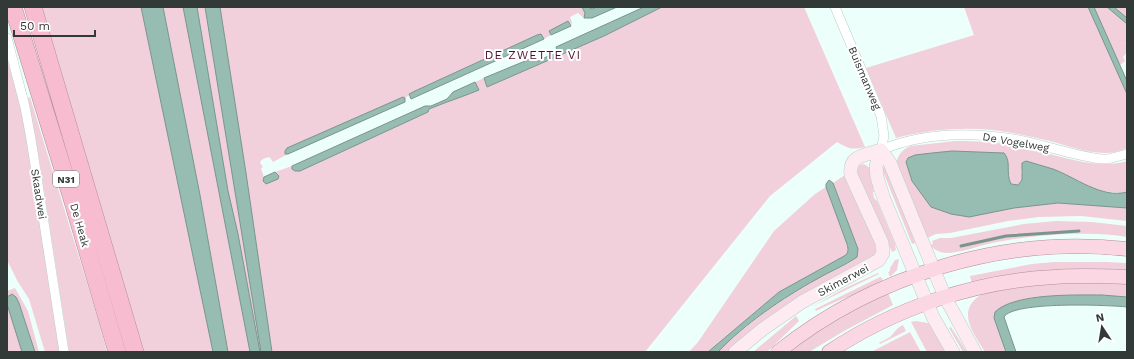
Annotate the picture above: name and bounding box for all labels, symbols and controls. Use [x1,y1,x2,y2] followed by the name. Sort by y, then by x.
[14,12,95,38] scale bar
[20,19,50,33] text: 50 m
[845,45,884,112] street label: Buismanweg
[485,48,581,62] district label: DE ZWETTE VI
[982,130,1050,155] street label: De Vogelweg
[28,168,49,220] street label: Skaadwei
[53,171,79,187] road number: N31
[67,202,92,248] street label: De Heak
[816,262,871,299] street label: Skimerwei
[1082,307,1122,347] north arrow
[1095,311,1105,325] text: N

